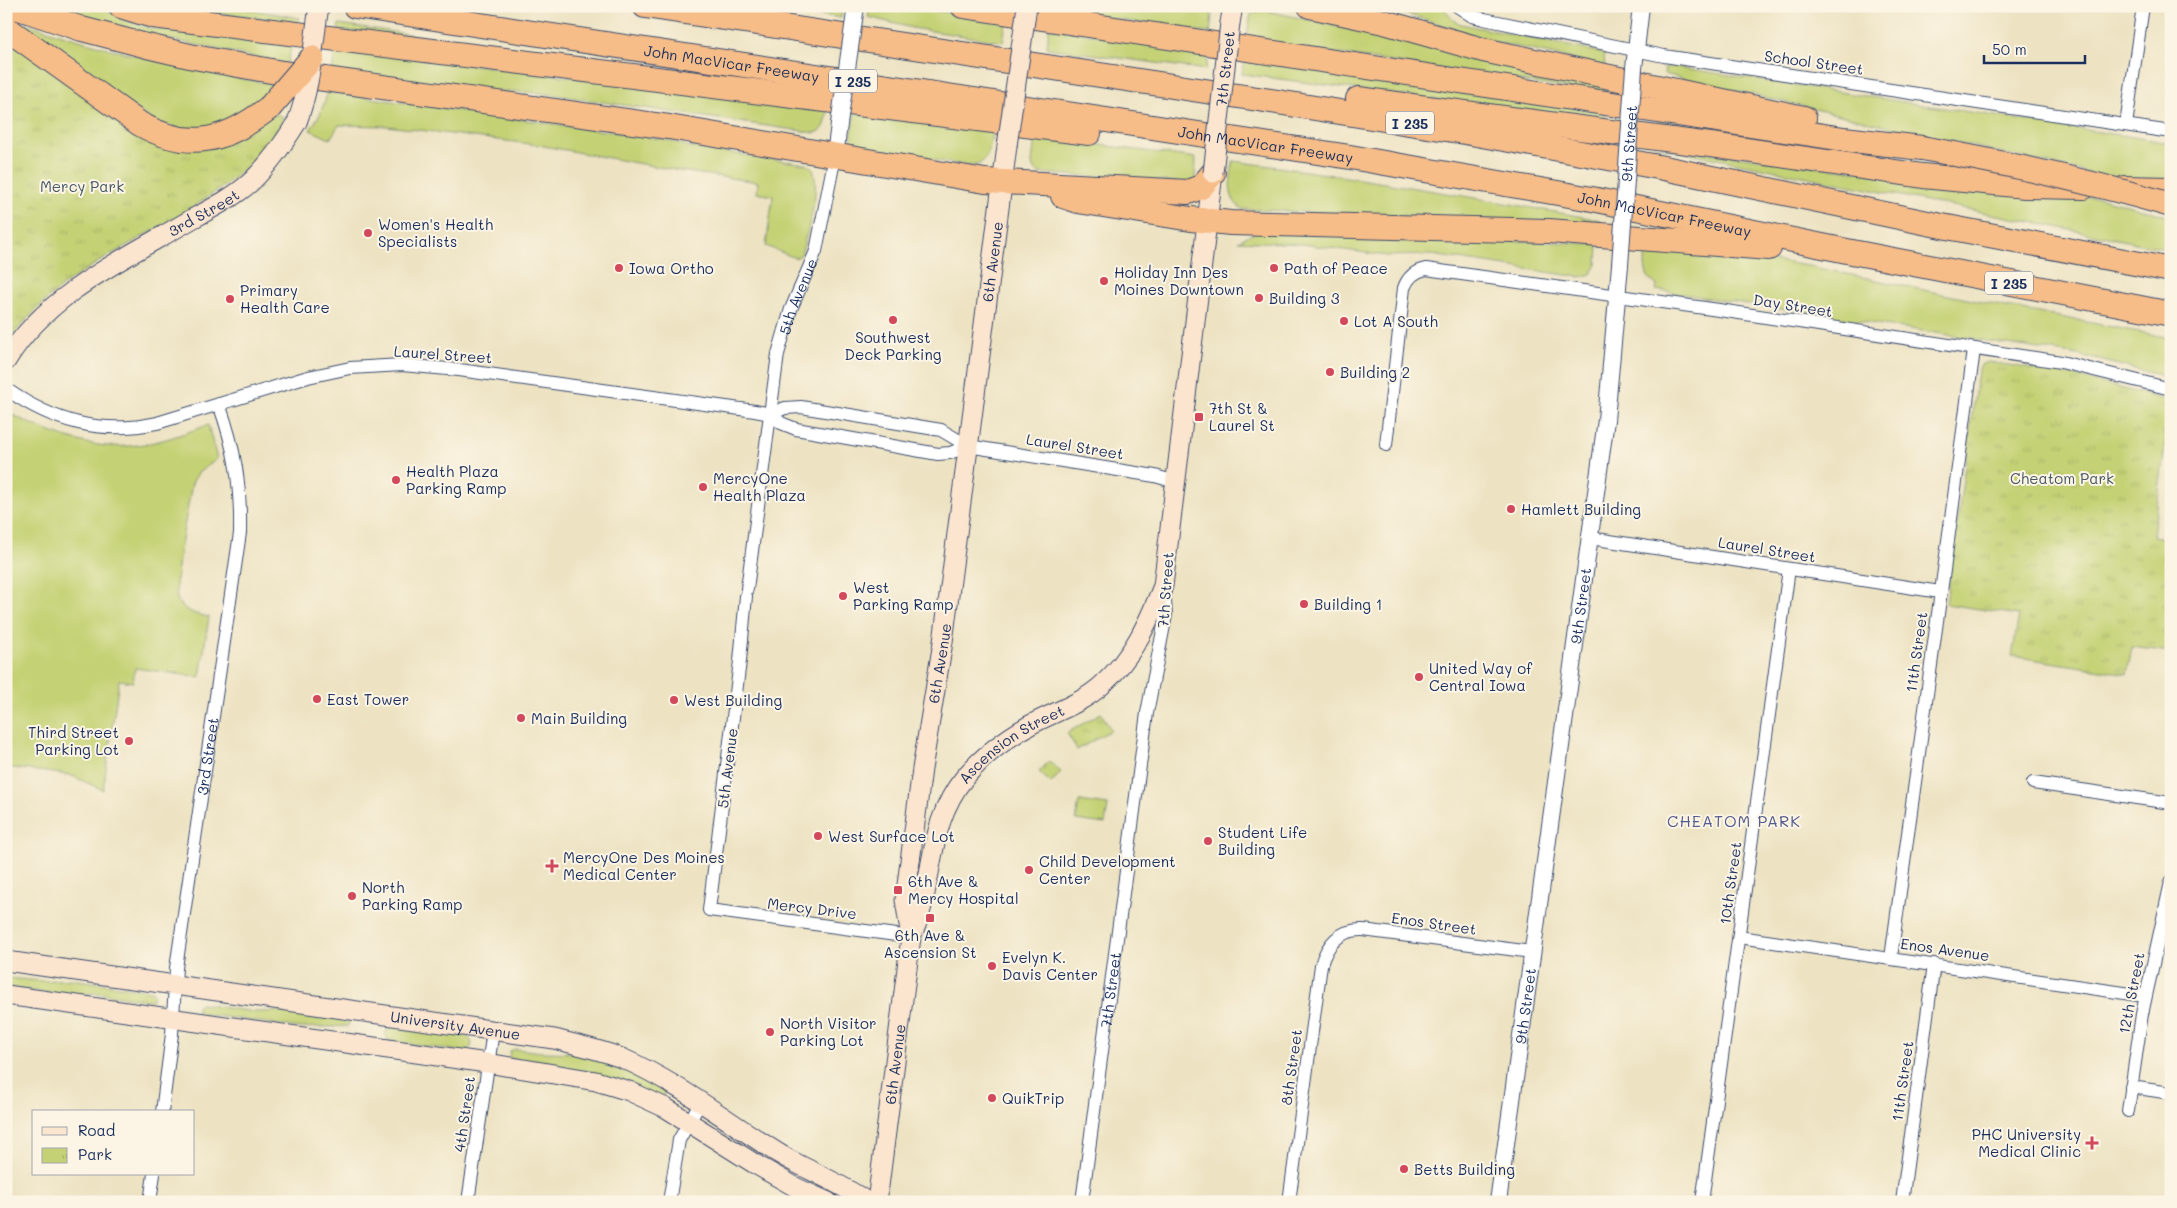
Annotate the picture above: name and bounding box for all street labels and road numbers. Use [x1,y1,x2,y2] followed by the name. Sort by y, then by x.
[1211,30,1239,108] street label: 7th Street
[643,40,821,86] street label: John MacVicar Freeway
[1763,45,1865,79] street label: School Street
[829,70,877,92] road number: I 235
[1616,104,1641,182] street label: 9th Street
[1386,112,1434,134] road number: I 235
[1177,121,1355,167] street label: John MacVicar Freeway
[165,184,243,241] street label: 3rd Street
[1576,187,1753,241] street label: John MacVicar Freeway
[977,220,1007,303] street label: 6th Avenue
[774,255,822,337] street label: 5th Avenue
[1985,272,2033,294] road number: I 235
[1752,289,1834,321] street label: Day Street
[393,341,493,367] street label: Laurel Street
[1025,428,1125,464] street label: Laurel Street
[1717,531,1817,567] street label: Laurel Street
[1152,551,1178,629] street label: 7th Street
[1565,566,1596,645] street label: 9th Street
[1900,610,1932,694] street label: 11th Street
[923,622,955,705] street label: 6th Avenue
[954,700,1067,788] street label: Ascension Street
[192,716,223,796] street label: 3rd Street
[712,727,742,809] street label: 5th Avenue
[1714,840,1746,926] street label: 10th Street
[766,893,858,923] street label: Mercy Drive
[1390,907,1478,939] street label: Enos Street
[1899,933,1991,965] street label: Enos Avenue
[1095,951,1125,1029] street label: 7th Street
[2113,951,2149,1035] street label: 12th Street
[1510,967,1540,1045] street label: 9th Street
[389,1006,522,1044] street label: University Avenue
[880,1023,910,1106] street label: 6th Avenue
[1276,1028,1306,1106] street label: 8th Street
[1886,1039,1918,1123] street label: 11th Street
[449,1075,479,1153] street label: 4th Street

